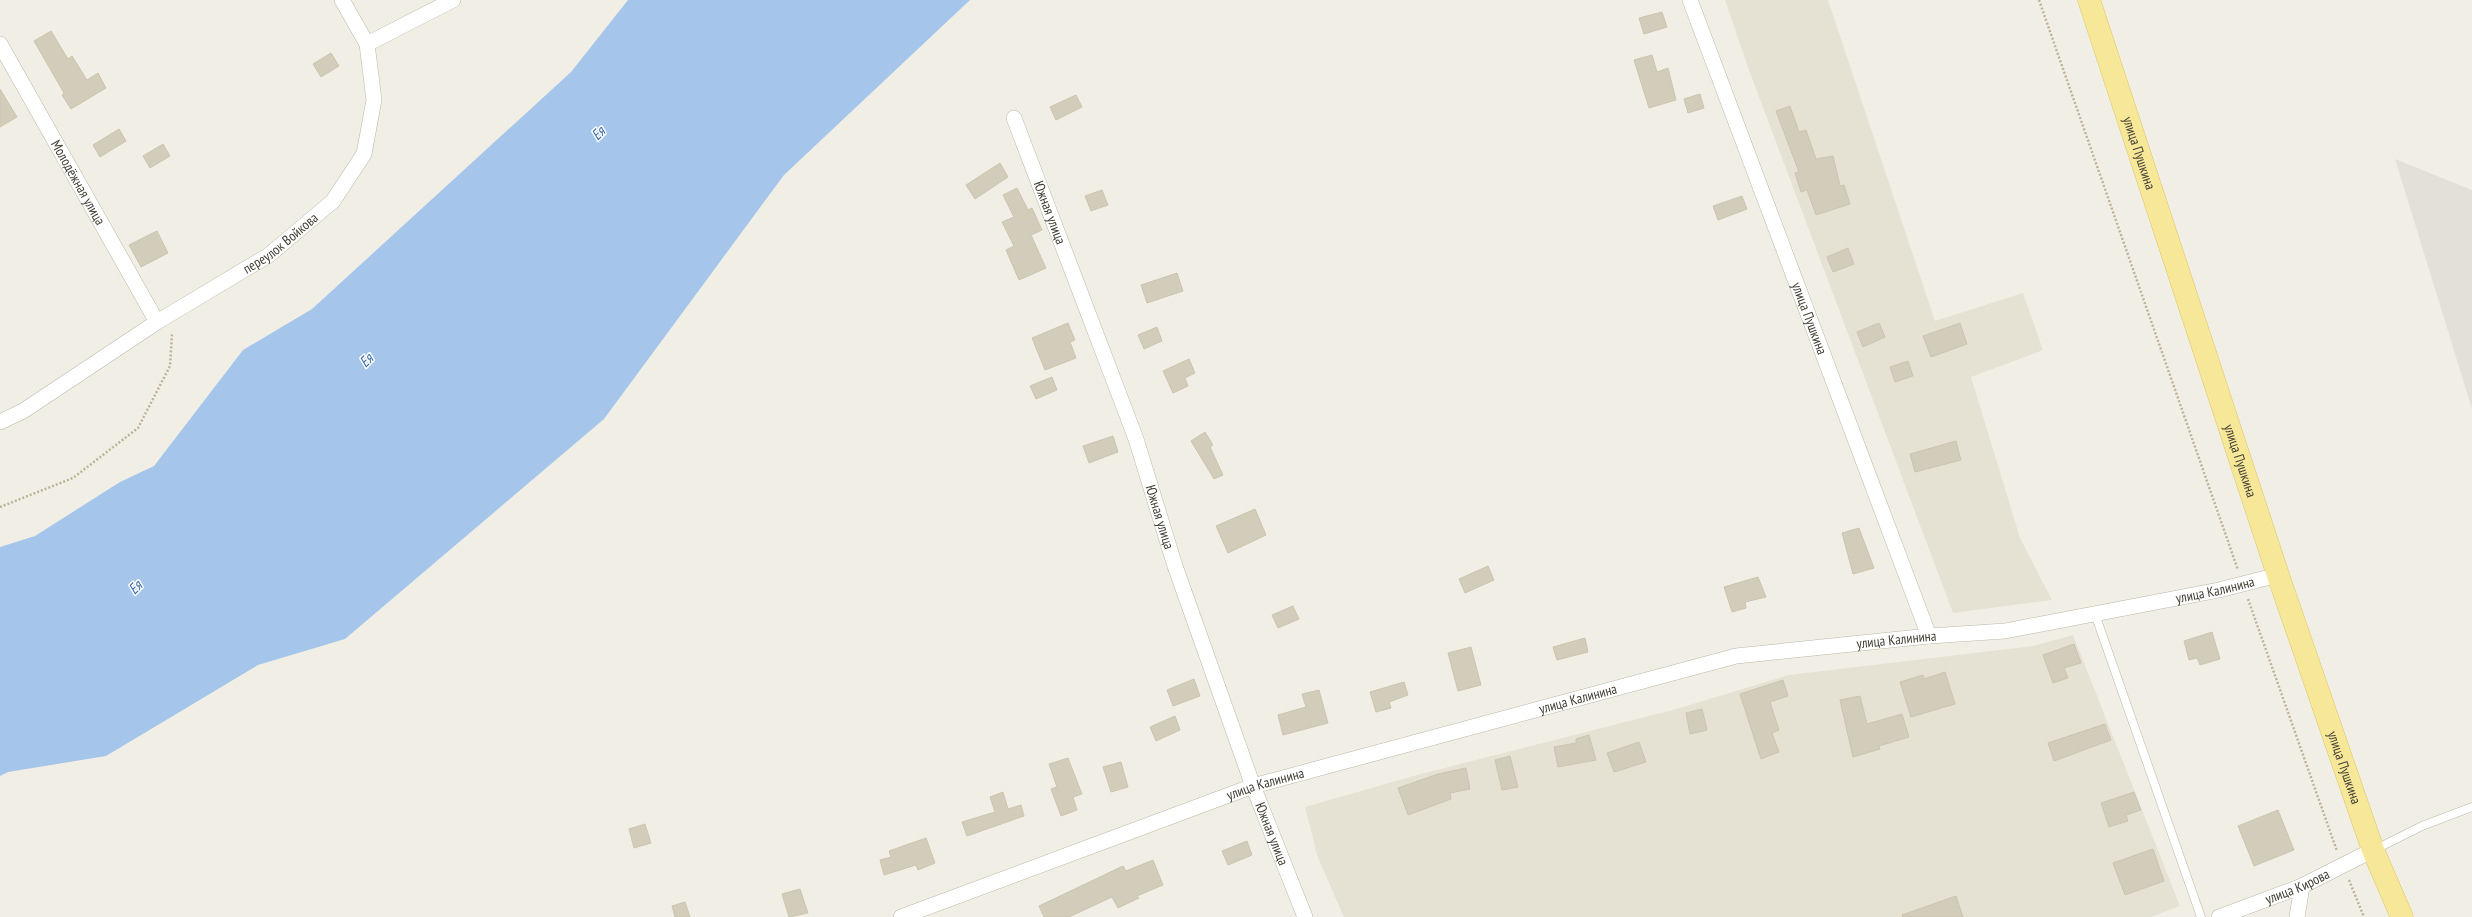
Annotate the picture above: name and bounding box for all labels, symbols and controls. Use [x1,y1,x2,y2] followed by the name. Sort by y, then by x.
[2119,114,2160,192] street label: улица Пушкина
[587,121,610,144] water label: Ея
[47,137,109,228] street label: Молодёжная улица
[1030,178,1070,247] street label: Южная улица
[240,209,322,278] street label: переулок Войкова
[1788,280,1831,357] street label: улица Пушкина
[355,348,378,371] water label: Ея
[2220,422,2261,500] street label: улица Пушкина
[1142,483,1178,551] street label: Южная улица
[2174,572,2256,607] street label: улица Калинина
[124,575,147,598] water label: Ея
[1856,627,1937,652] street label: улица Калинина
[1537,679,1619,718] street label: улица Калинина
[2324,729,2365,806] street label: улица Пушкина
[1224,764,1306,804] street label: улица Калинина
[1251,800,1293,868] street label: Южная улица
[2263,865,2332,908] street label: улица Кирова

